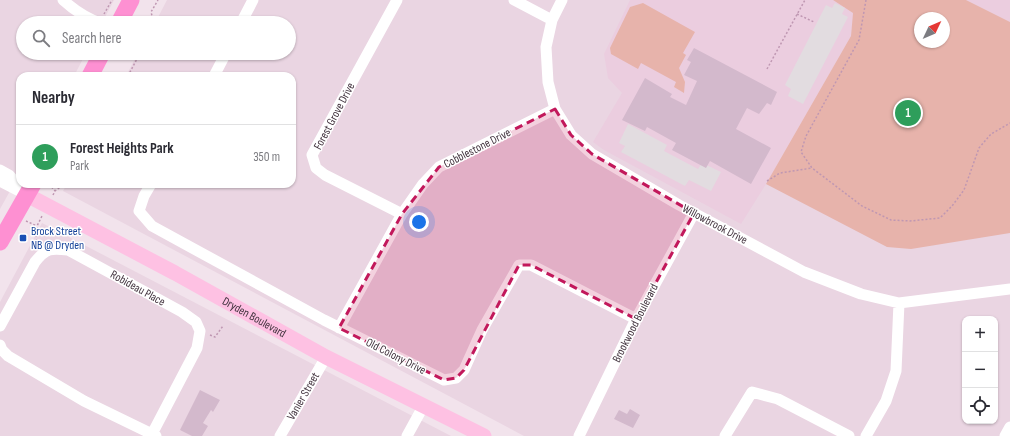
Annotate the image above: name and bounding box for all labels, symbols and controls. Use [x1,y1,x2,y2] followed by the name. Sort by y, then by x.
[914,12,950,48] north arrow
[16,16,296,60] search box
[30,27,52,49] icon: search
[62,29,122,48] text: Search here
[311,80,358,152] street label: Forest Grove Drive
[32,88,75,108] text: Nearby
[895,98,921,128] pin: 1
[441,125,513,172] street label: Cobblestone Drive
[70,139,174,158] text: Forest Heights Park
[42,149,48,165] text: 1
[253,149,280,165] text: 350 m
[70,158,89,174] text: Park
[680,201,750,248] street label: Willowbrook Drive
[409,212,429,232] your location
[31,224,84,253] place label: Brock Street NB @ Dryden
[18,233,28,243] marker: Brock Street NB @ Dryden
[108,267,168,310] street label: Robideau Place
[609,281,662,365] street label: Brookwood Boulevard
[220,294,289,341] street label: Dryden Boulevard
[962,316,998,424] map controls
[962,316,998,352] button: +
[363,335,429,378] street label: Old Colony Drive
[962,352,998,388] button: −
[284,369,323,423] street label: Vanier Street
[962,388,998,424] button: locate

